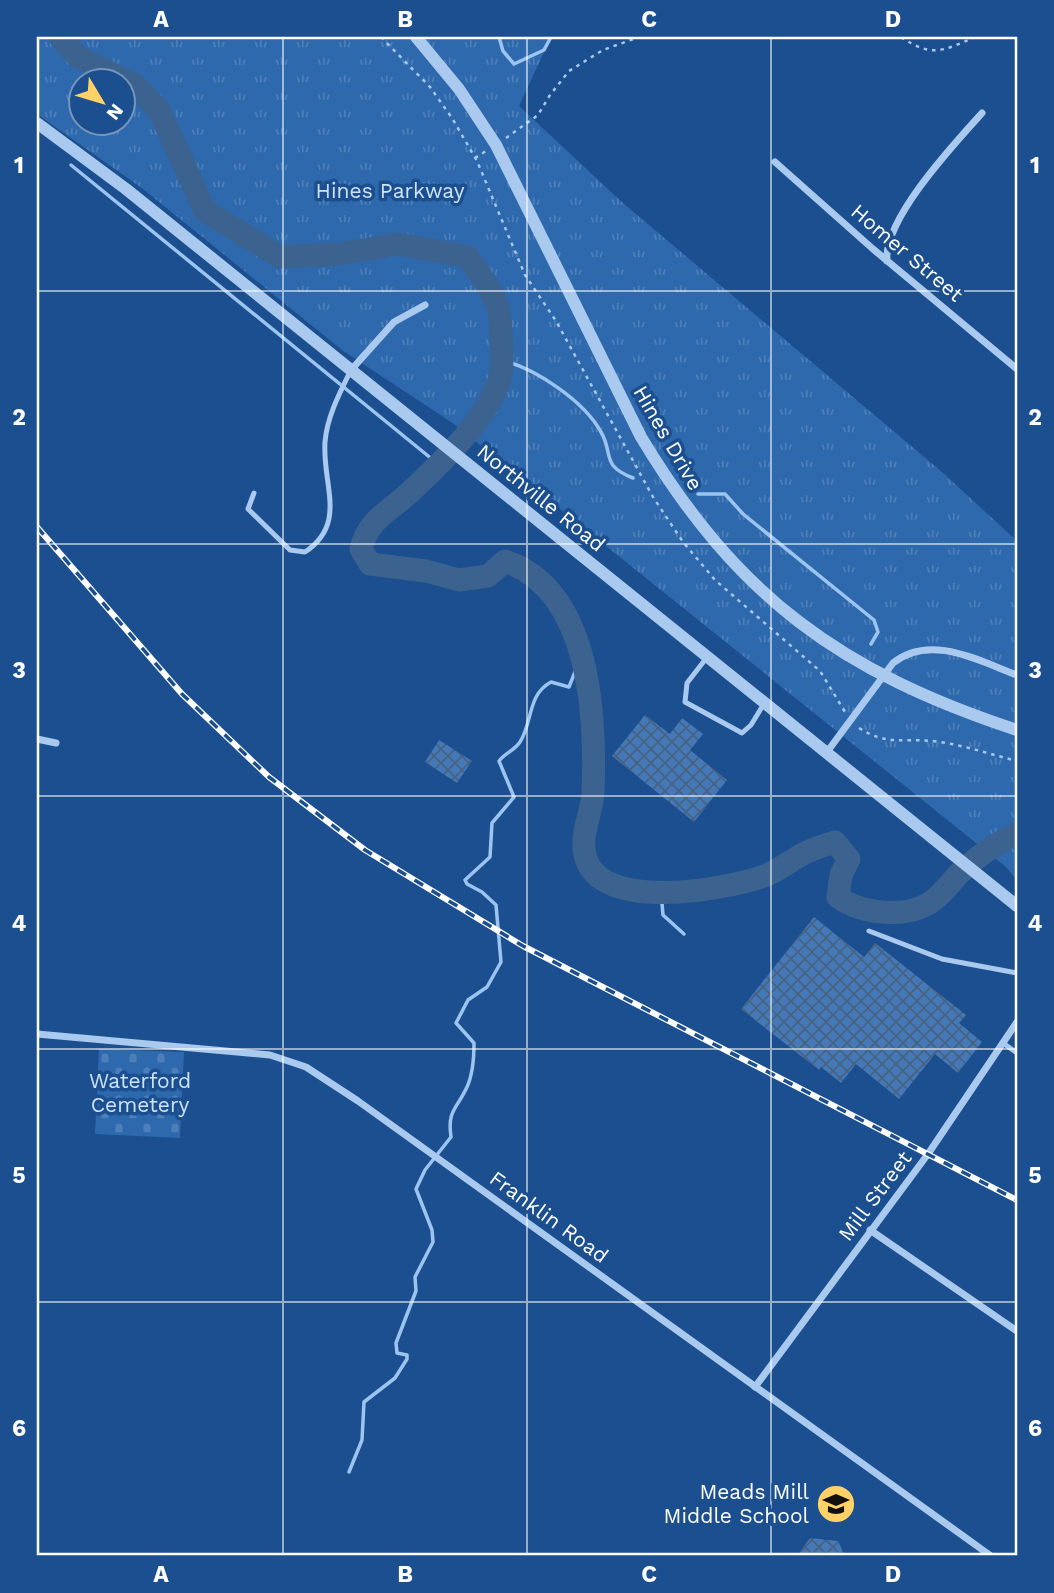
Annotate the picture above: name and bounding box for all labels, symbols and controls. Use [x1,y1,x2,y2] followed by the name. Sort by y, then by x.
[153,6,169,33] text: A
[397,6,413,33] text: B
[641,6,657,33] text: C
[885,6,901,33] text: D
[66,66,136,136] north arrow
[102,100,128,125] text: N
[14,152,24,179] text: 1
[1030,152,1040,179] text: 1
[316,178,465,203] park label: Hines Parkway
[846,199,969,307] street label: Homer Street
[628,381,708,494] street label: Hines Drive
[12,404,26,431] text: 2
[1028,404,1042,431] text: 2
[472,438,610,557] street label: Northville Road
[12,657,26,684] text: 3
[1028,657,1042,684] text: 3
[12,910,27,937] text: 4
[1028,910,1043,937] text: 4
[89,1068,191,1117] park label: Waterford Cemetery
[833,1146,917,1246] street label: Mill Street
[12,1162,26,1189] text: 5
[1028,1162,1042,1189] text: 5
[485,1165,613,1268] street label: Franklin Road
[12,1415,26,1442] text: 6
[1028,1415,1042,1442] text: 6
[664,1479,810,1528] place label: Meads Mill Middle School
[815,1483,857,1525] school or university icon: Meads Mill Middle School
[153,1561,169,1588] text: A
[397,1561,413,1588] text: B
[641,1561,657,1588] text: C
[885,1561,901,1588] text: D

